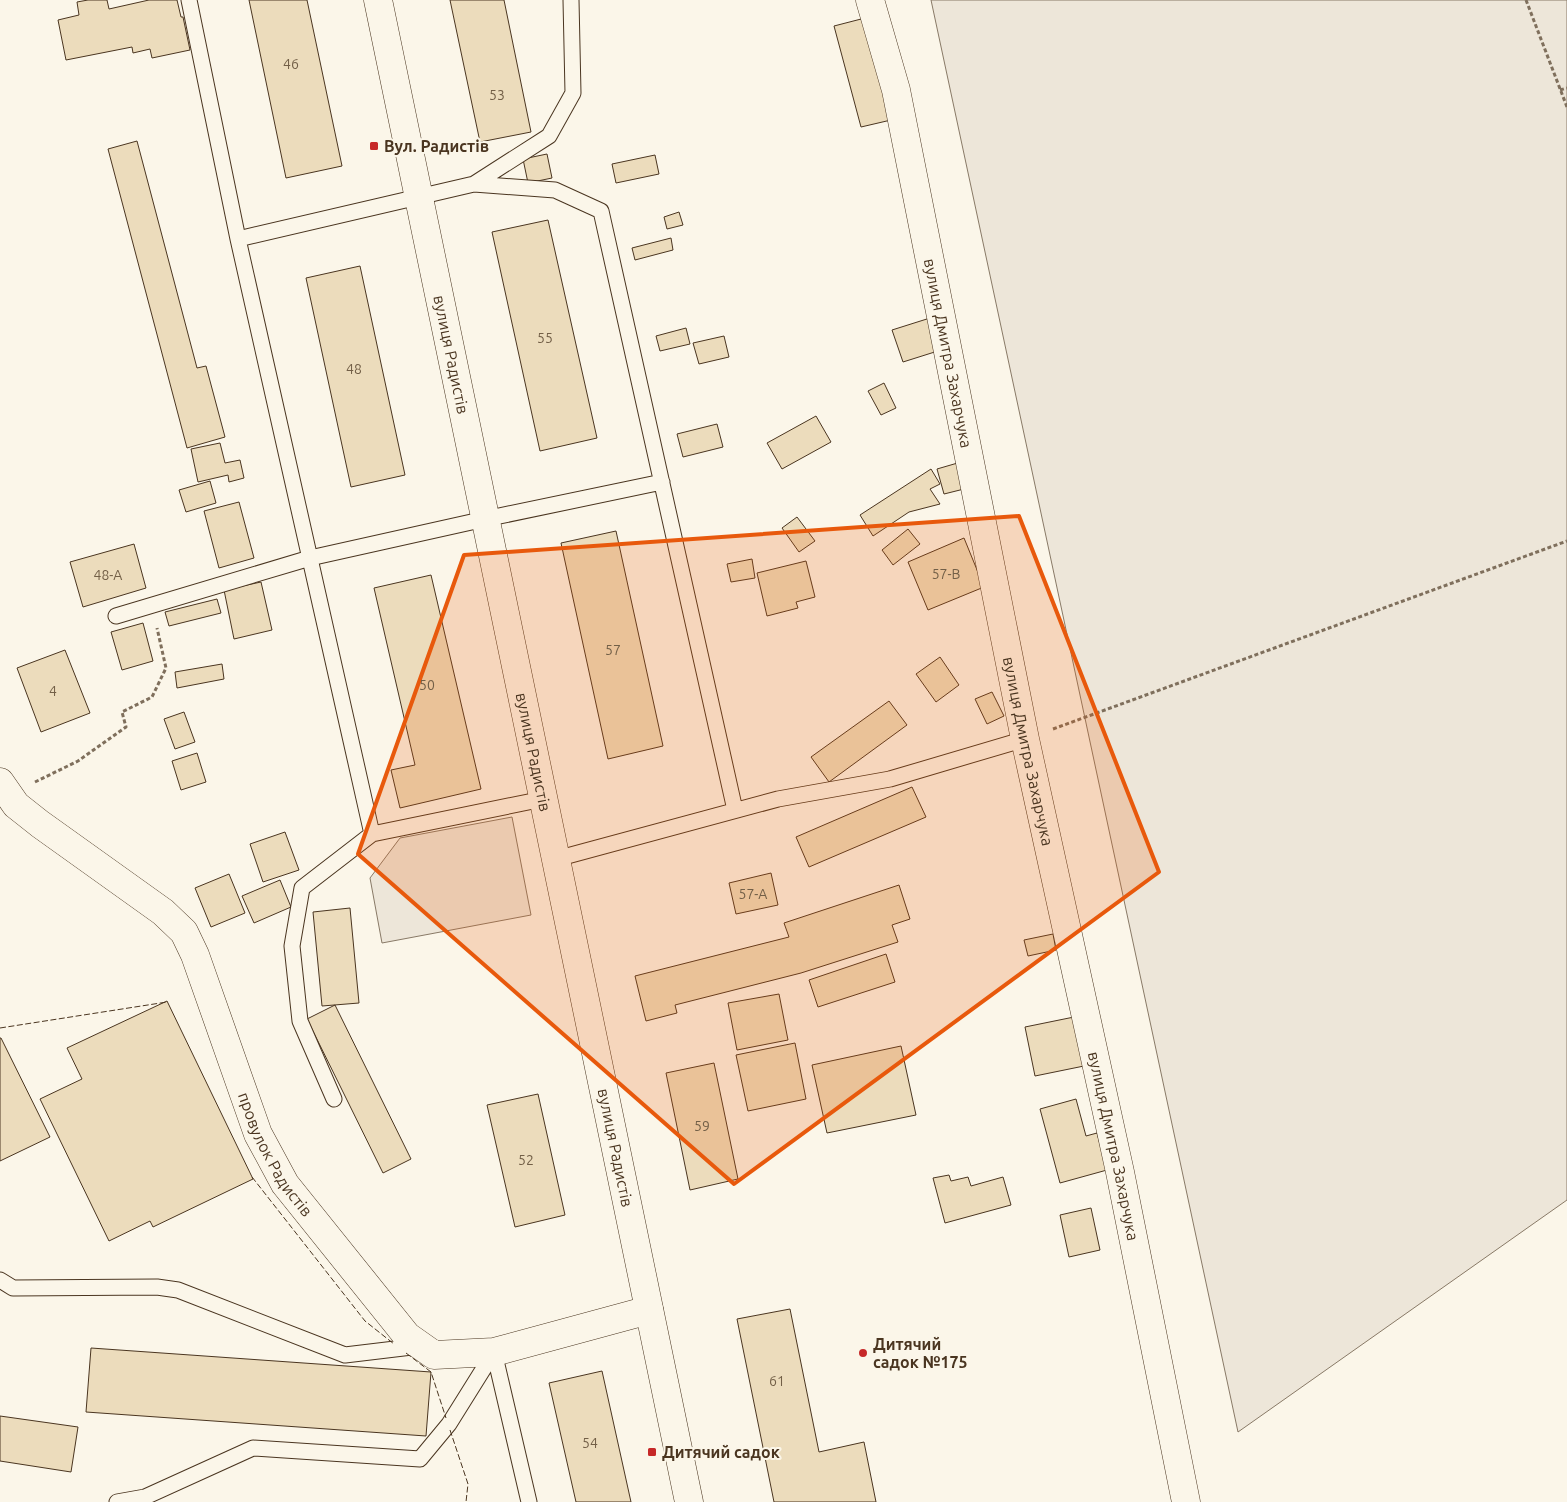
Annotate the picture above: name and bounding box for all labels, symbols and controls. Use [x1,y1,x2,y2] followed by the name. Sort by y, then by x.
[283,56,299,72] house number: 46
[489,87,505,103] house number: 53
[384,137,489,155] place label: Вул. Радистів
[368,140,380,152] marker: Вул. Радистів
[921,257,976,450] street label: вулиця Дмитра Захарчука
[430,294,472,415] street label: вулиця Радистів
[537,330,553,346] house number: 55
[346,361,362,377] house number: 48
[932,566,960,582] house number: 57-В
[94,567,122,583] house number: 48-А
[605,642,621,658] house number: 57
[1000,655,1057,847] street label: вулиця Дмитра Захарчука
[419,677,435,693] house number: 50
[49,683,57,699] house number: 4
[513,691,555,813] street label: вулиця Радистів
[739,886,767,902] house number: 57-А
[1085,1050,1143,1242] street label: вулиця Дмитра Захарчука
[595,1087,637,1209] street label: вулиця Радистів
[235,1090,316,1220] street label: провулок Радистів
[694,1118,710,1134] house number: 59
[518,1152,534,1168] house number: 52
[873,1335,967,1371] place label: Дитячий садок №175
[857,1347,869,1359] marker: Дитячий садок №175
[769,1373,785,1389] house number: 61
[582,1435,598,1451] house number: 54
[662,1443,780,1461] place label: Дитячий садок
[646,1446,658,1458] marker: Дитячий садок

